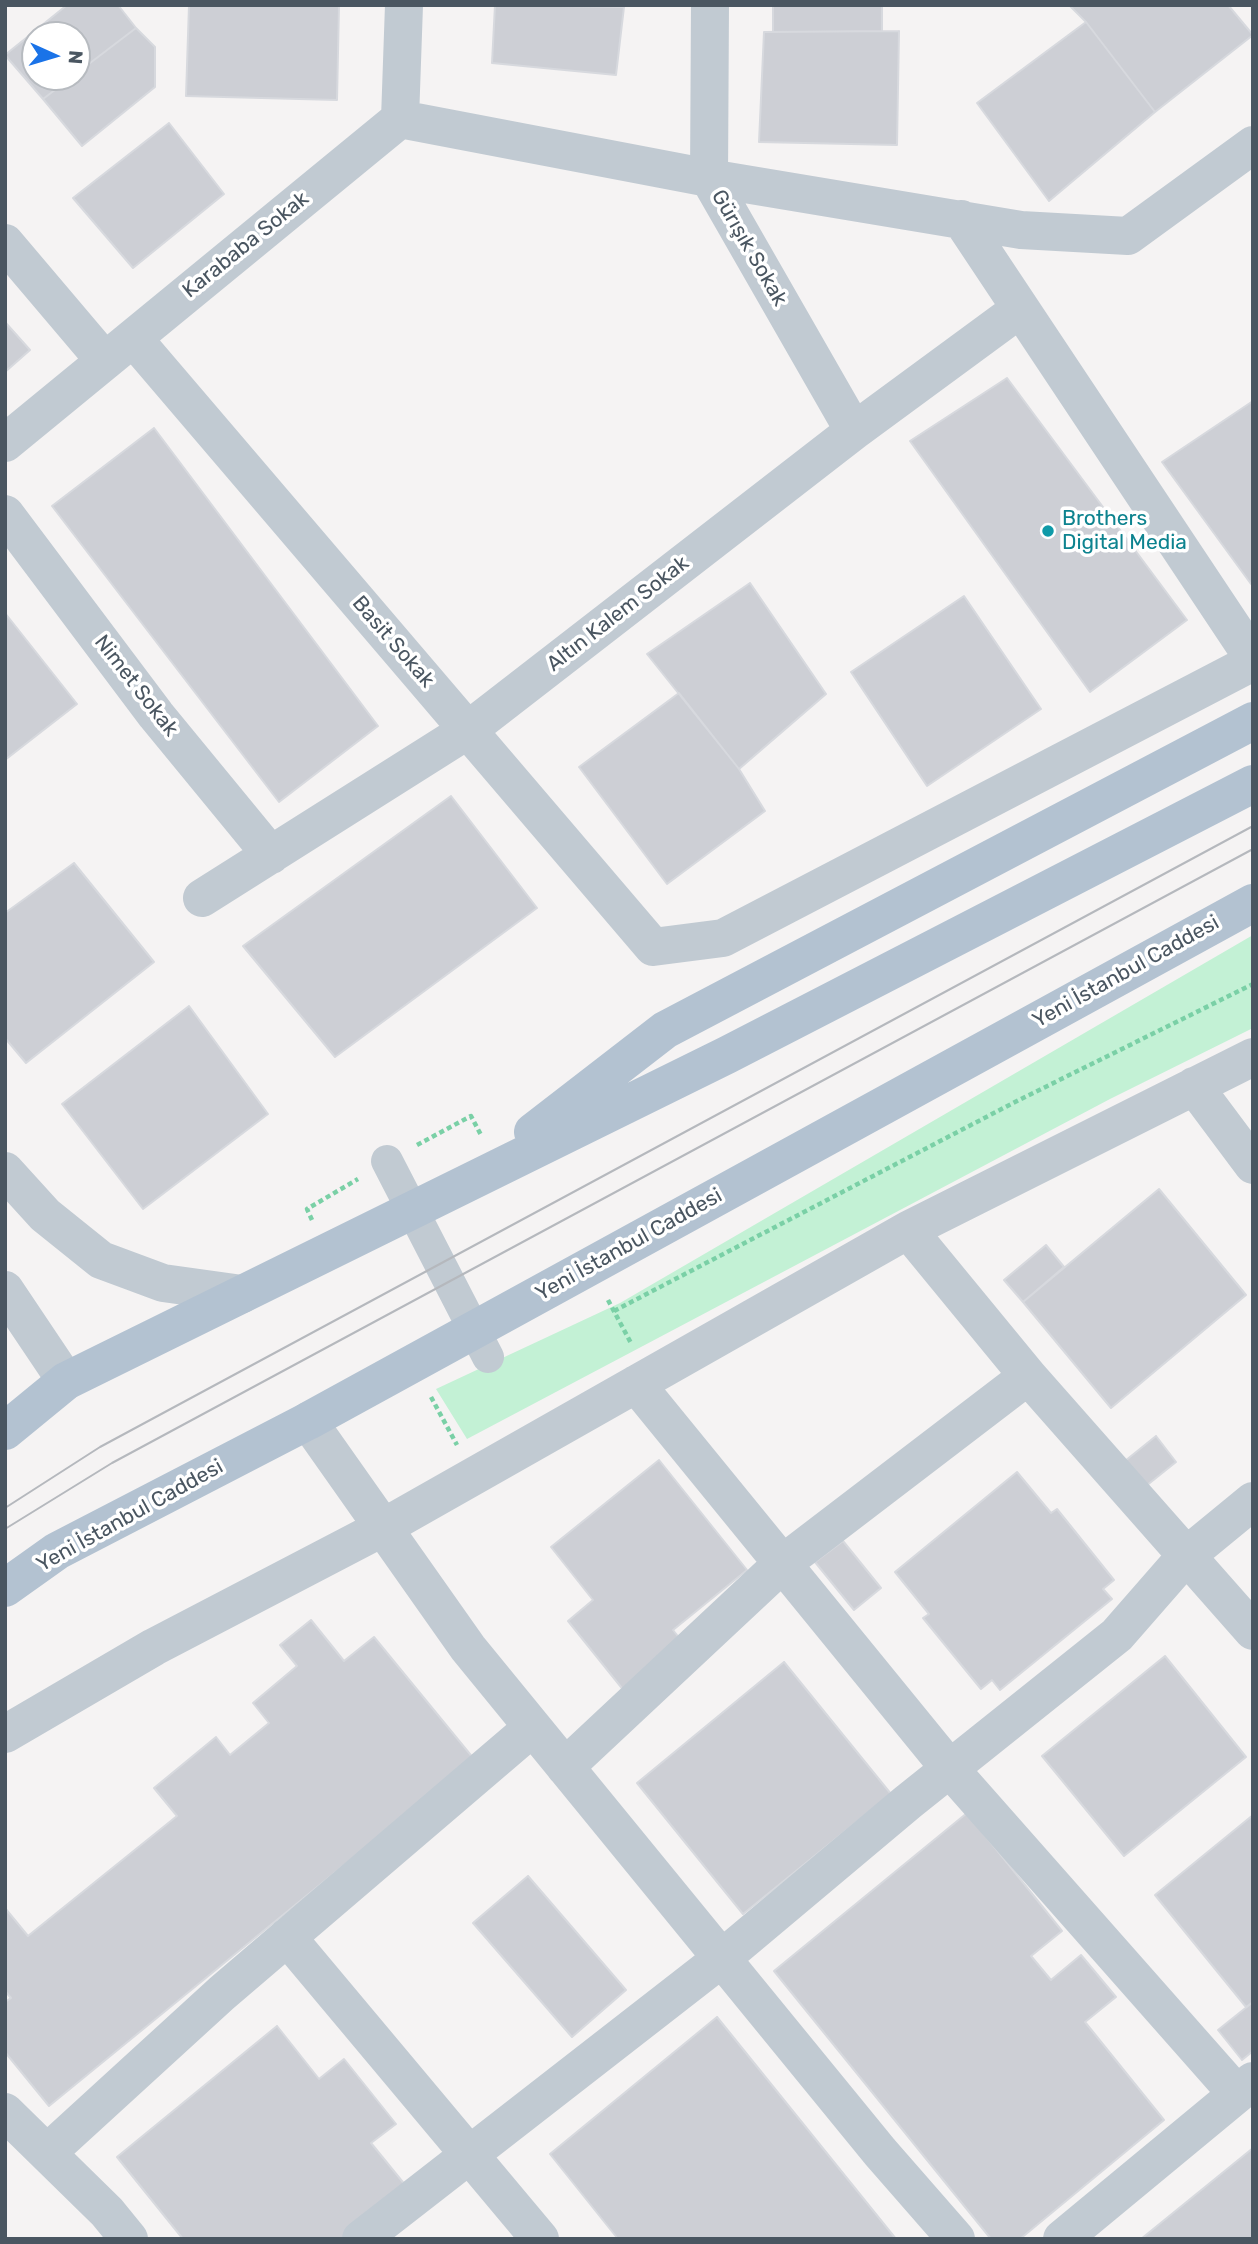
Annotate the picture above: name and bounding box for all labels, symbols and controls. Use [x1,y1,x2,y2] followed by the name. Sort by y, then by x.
[21,21,91,91] north arrow
[64,50,87,65] text: N
[706,185,792,311] street label: Gürışık Sokak
[178,186,314,304] street label: Karababa Sokak
[1062,506,1187,556] place label: Brothers Digital Media
[1040,523,1056,539] marker: Brothers Digital Media
[542,551,694,677] street label: Altın Kalem Sokak
[346,591,440,693] street label: Basit Sokak
[89,630,183,742] street label: Nimet Sokak
[1028,910,1224,1034] street label: Yeni İstanbul Caddesi
[531,1183,727,1307] street label: Yeni İstanbul Caddesi
[32,1454,228,1578] street label: Yeni İstanbul Caddesi

